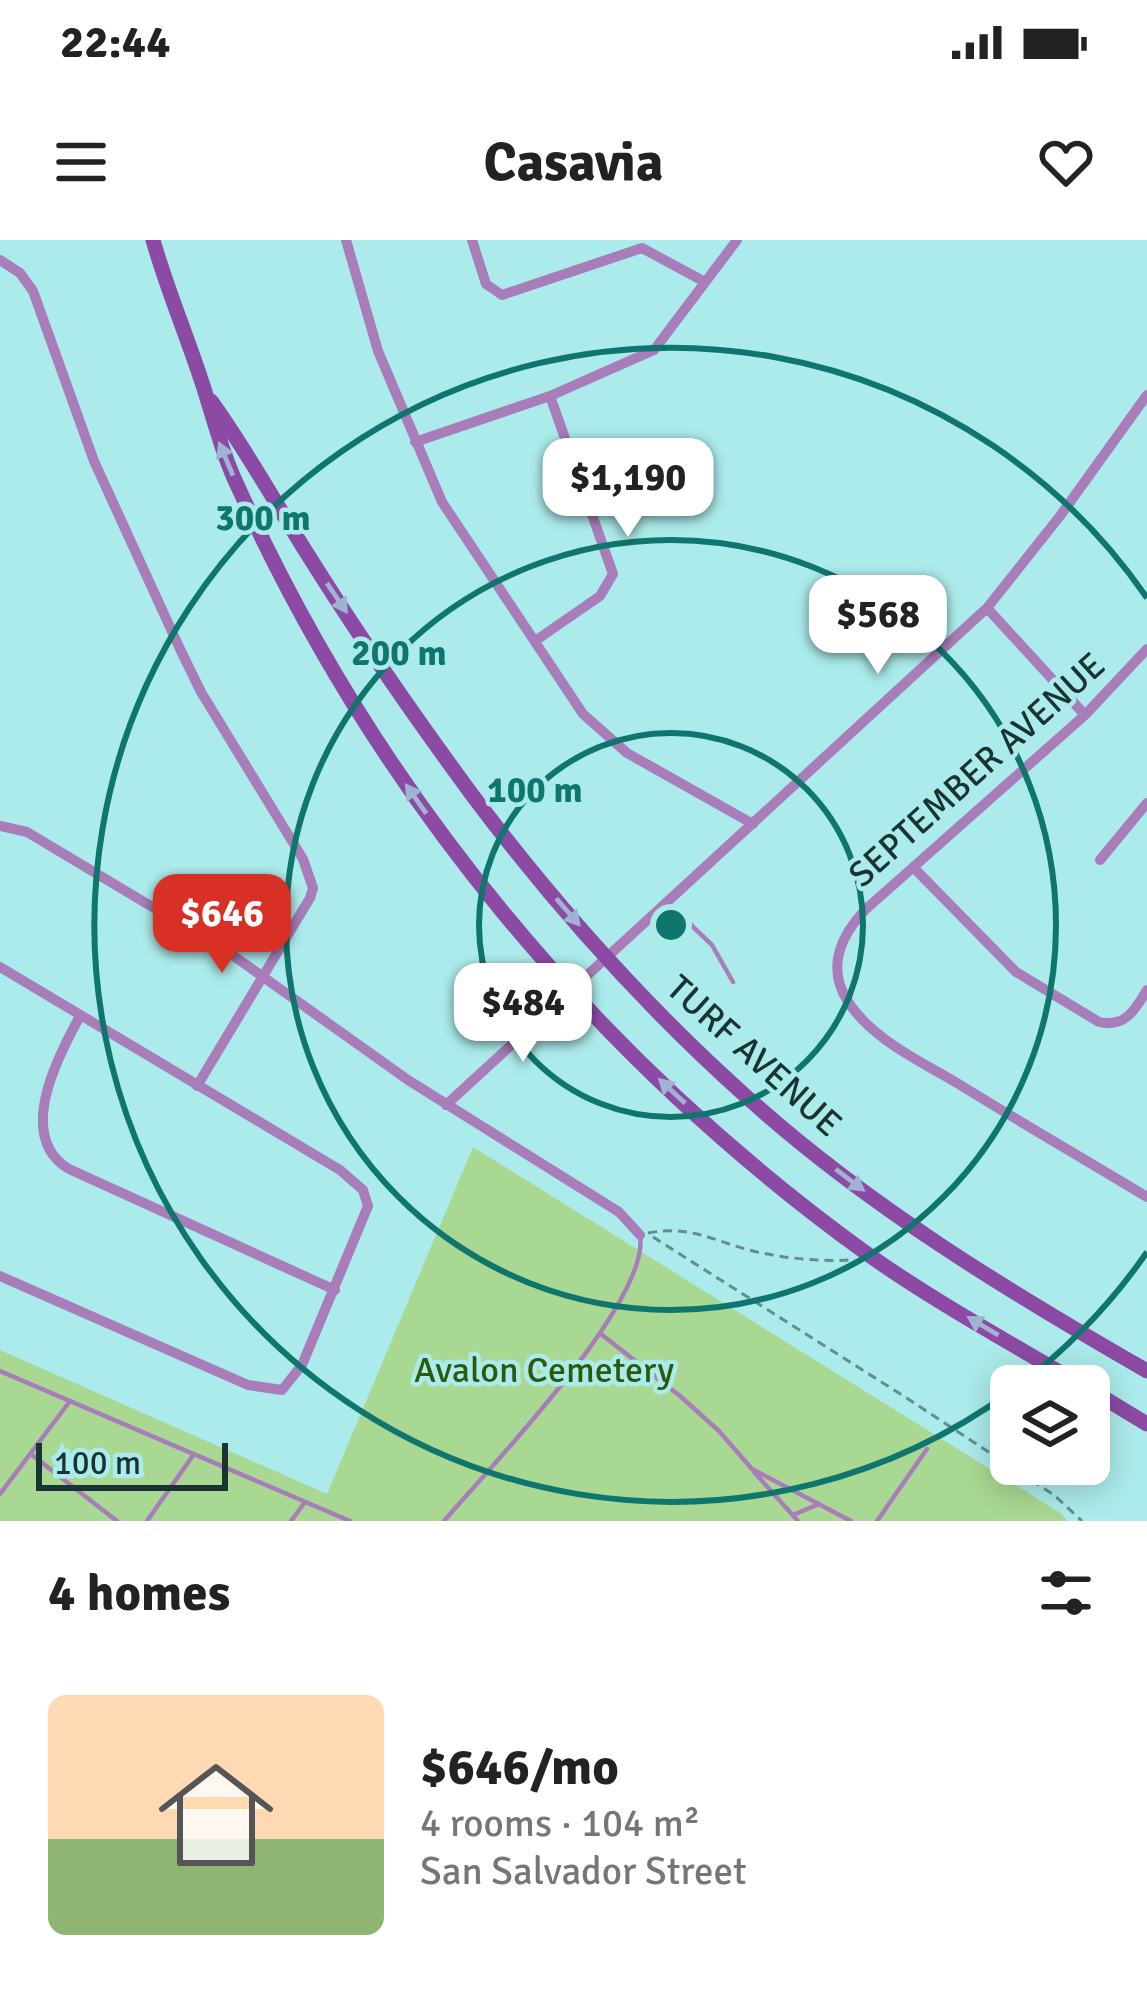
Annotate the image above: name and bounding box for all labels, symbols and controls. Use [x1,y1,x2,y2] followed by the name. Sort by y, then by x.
[60,15,170,70] text: 22:44
[48,129,114,195] icon: menu
[484,129,663,196] text: Casavia
[1033,129,1099,195] icon: heart
[530,438,726,540] pin: $1,190
[216,441,235,477] one-way arrow
[570,453,686,501] text: $1,190
[215,496,311,541] text: 300 m
[807,575,949,677] pin: $568
[325,582,348,615] one-way arrow
[836,590,920,638] text: $568
[351,631,447,676] text: 200 m
[839,643,1115,897] street label: SEPTEMBER AVENUE
[487,768,583,813] text: 100 m
[404,783,428,815] one-way arrow
[151,874,293,976] pin: $646
[180,889,264,937] text: $646
[555,897,581,927] one-way arrow
[650,904,692,946] centre of rings
[452,963,594,1065] pin: $484
[657,966,851,1147] street label: TURF AVENUE
[481,978,565,1026] text: $484
[658,1078,687,1106] one-way arrow
[834,1167,866,1192] one-way arrow
[966,1316,1000,1337] one-way arrow
[414,1348,674,1393] park label: Avalon Cemetery
[990,1365,1110,1485] map controls
[990,1365,1110,1485] button: layers
[36,1437,228,1490] scale bar
[54,1443,141,1484] text: 100 m
[1033,1560,1099,1626] icon: filters
[48,1562,230,1625] text: 4 homes
[420,1736,619,1799] text: $646/mo
[144,1743,288,1887] icon: home
[420,1799,700,1847] text: 4 rooms · 104 m²
[420,1847,747,1895] text: San Salvador Street

